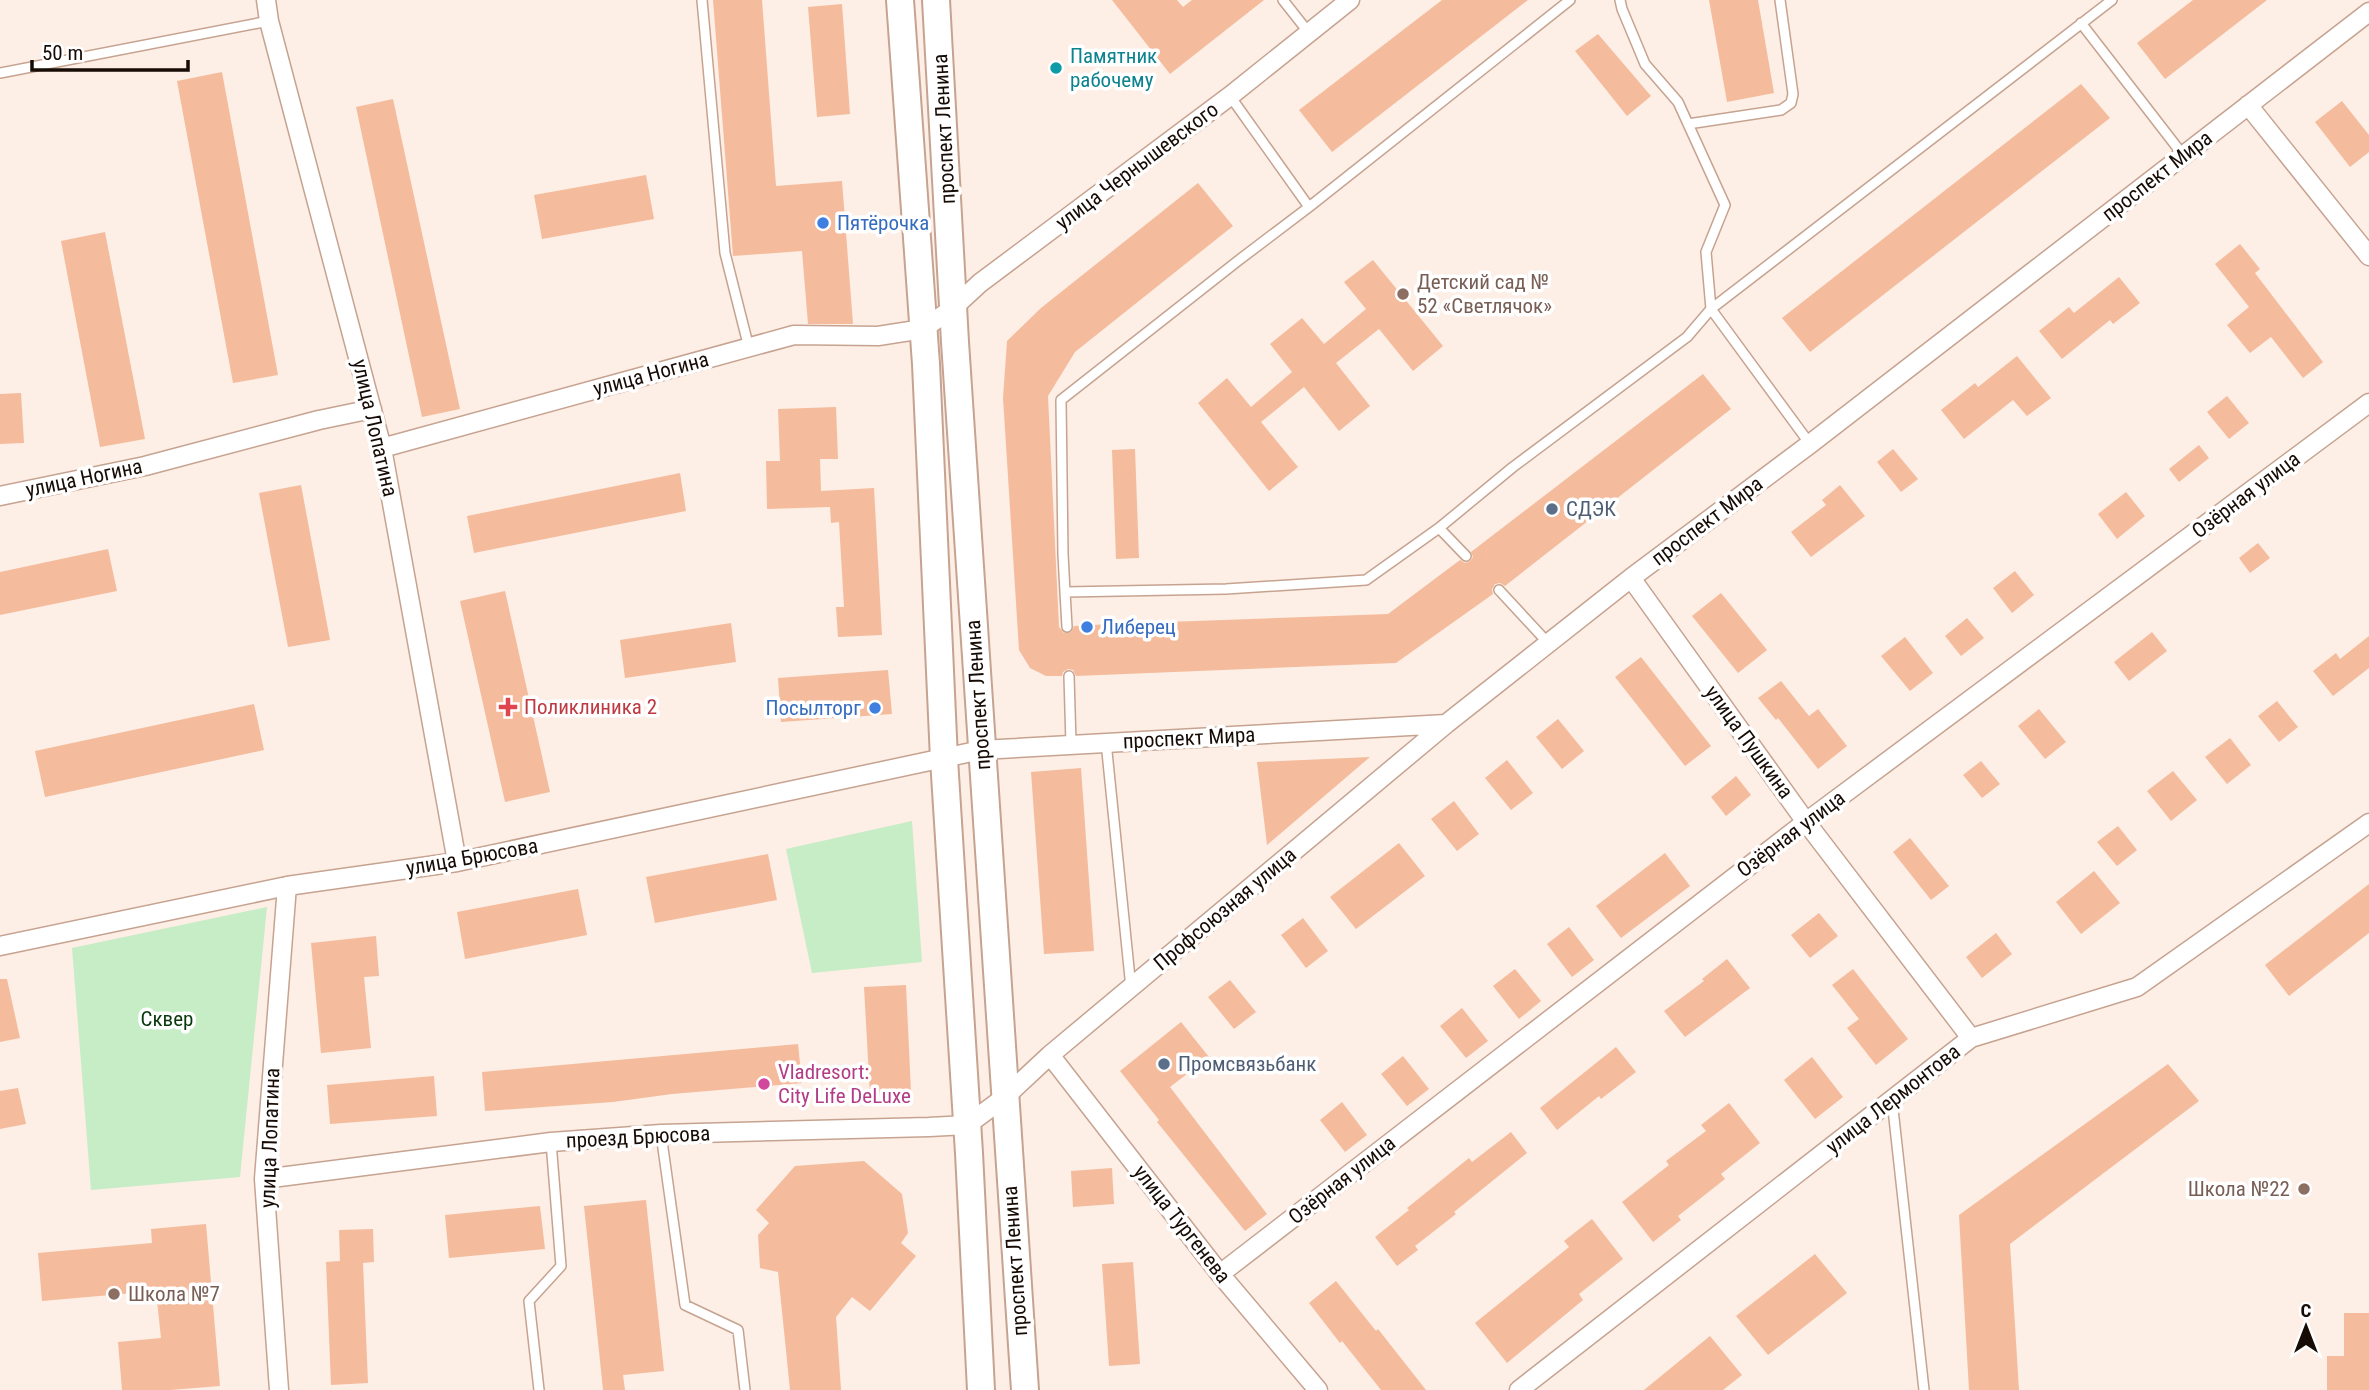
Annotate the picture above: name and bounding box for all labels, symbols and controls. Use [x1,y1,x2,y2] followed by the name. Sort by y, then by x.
[32,28,187,72] scale bar
[42,41,83,65] text: 50 m
[1070,44,1157,92] place label: Памятник рабочему
[928,53,960,205] street label: проспект Ленина
[1048,60,1064,76] marker: Памятник рабочему
[1051,97,1223,235] street label: улица Чернышевского
[2097,126,2217,226] street label: проспект Мира
[837,211,929,235] place label: Пятёрочка
[815,215,831,231] marker: Пятёрочка
[1417,270,1552,318] place label: Детский сад № 52 «Светлячок»
[1395,286,1411,302] marker: Детский сад № 52 «Светлячок»
[591,347,711,401] street label: улица Ногина
[348,357,402,499] street label: улица Лопатина
[2187,447,2305,543] street label: Озёрная улица
[24,454,144,502] street label: улица Ногина
[1647,471,1767,571] street label: проспект Мира
[1566,497,1616,521] place label: СДЭК
[1544,501,1560,517] marker: СДЭК
[1101,615,1176,639] place label: Либерец
[961,619,995,771] street label: проспект Ленина
[1079,619,1095,635] marker: Либерец
[1700,681,1798,803] street label: улица Пушкина
[524,695,657,719] place label: Поликлиника 2
[766,696,861,720] place label: Посылторг
[498,697,518,717] marker: Поликлиника 2
[867,700,883,716] marker: Посылторг
[1122,723,1256,753] street label: проспект Мира
[1732,786,1850,882] street label: Озёрная улица
[404,834,540,880] street label: улица Брюсова
[1149,843,1301,975] street label: Профсоюзная улица
[141,1007,193,1031] park label: Сквер
[1821,1039,1965,1159] street label: улица Лермонтова
[1178,1052,1316,1076] place label: Промсвязьбанк
[1156,1056,1172,1072] marker: Промсвязьбанк
[778,1060,911,1108] place label: Vladresort: City Life DeLuxe
[256,1068,284,1208] street label: улица Лопатина
[756,1076,772,1092] marker: Vladresort: City Life DeLuxe
[565,1121,711,1153] street label: проезд Брюсова
[1284,1131,1400,1229] street label: Озёрная улица
[1128,1160,1236,1288] street label: улица Тургенева
[2188,1177,2290,1201] place label: Школа №22
[2296,1181,2312,1197] marker: Школа №22
[998,1185,1032,1337] street label: проспект Ленина
[128,1282,220,1306] place label: Школа №7
[106,1286,122,1302] marker: Школа №7
[2271,1292,2341,1362] north arrow
[2301,1299,2312,1322] text: С

